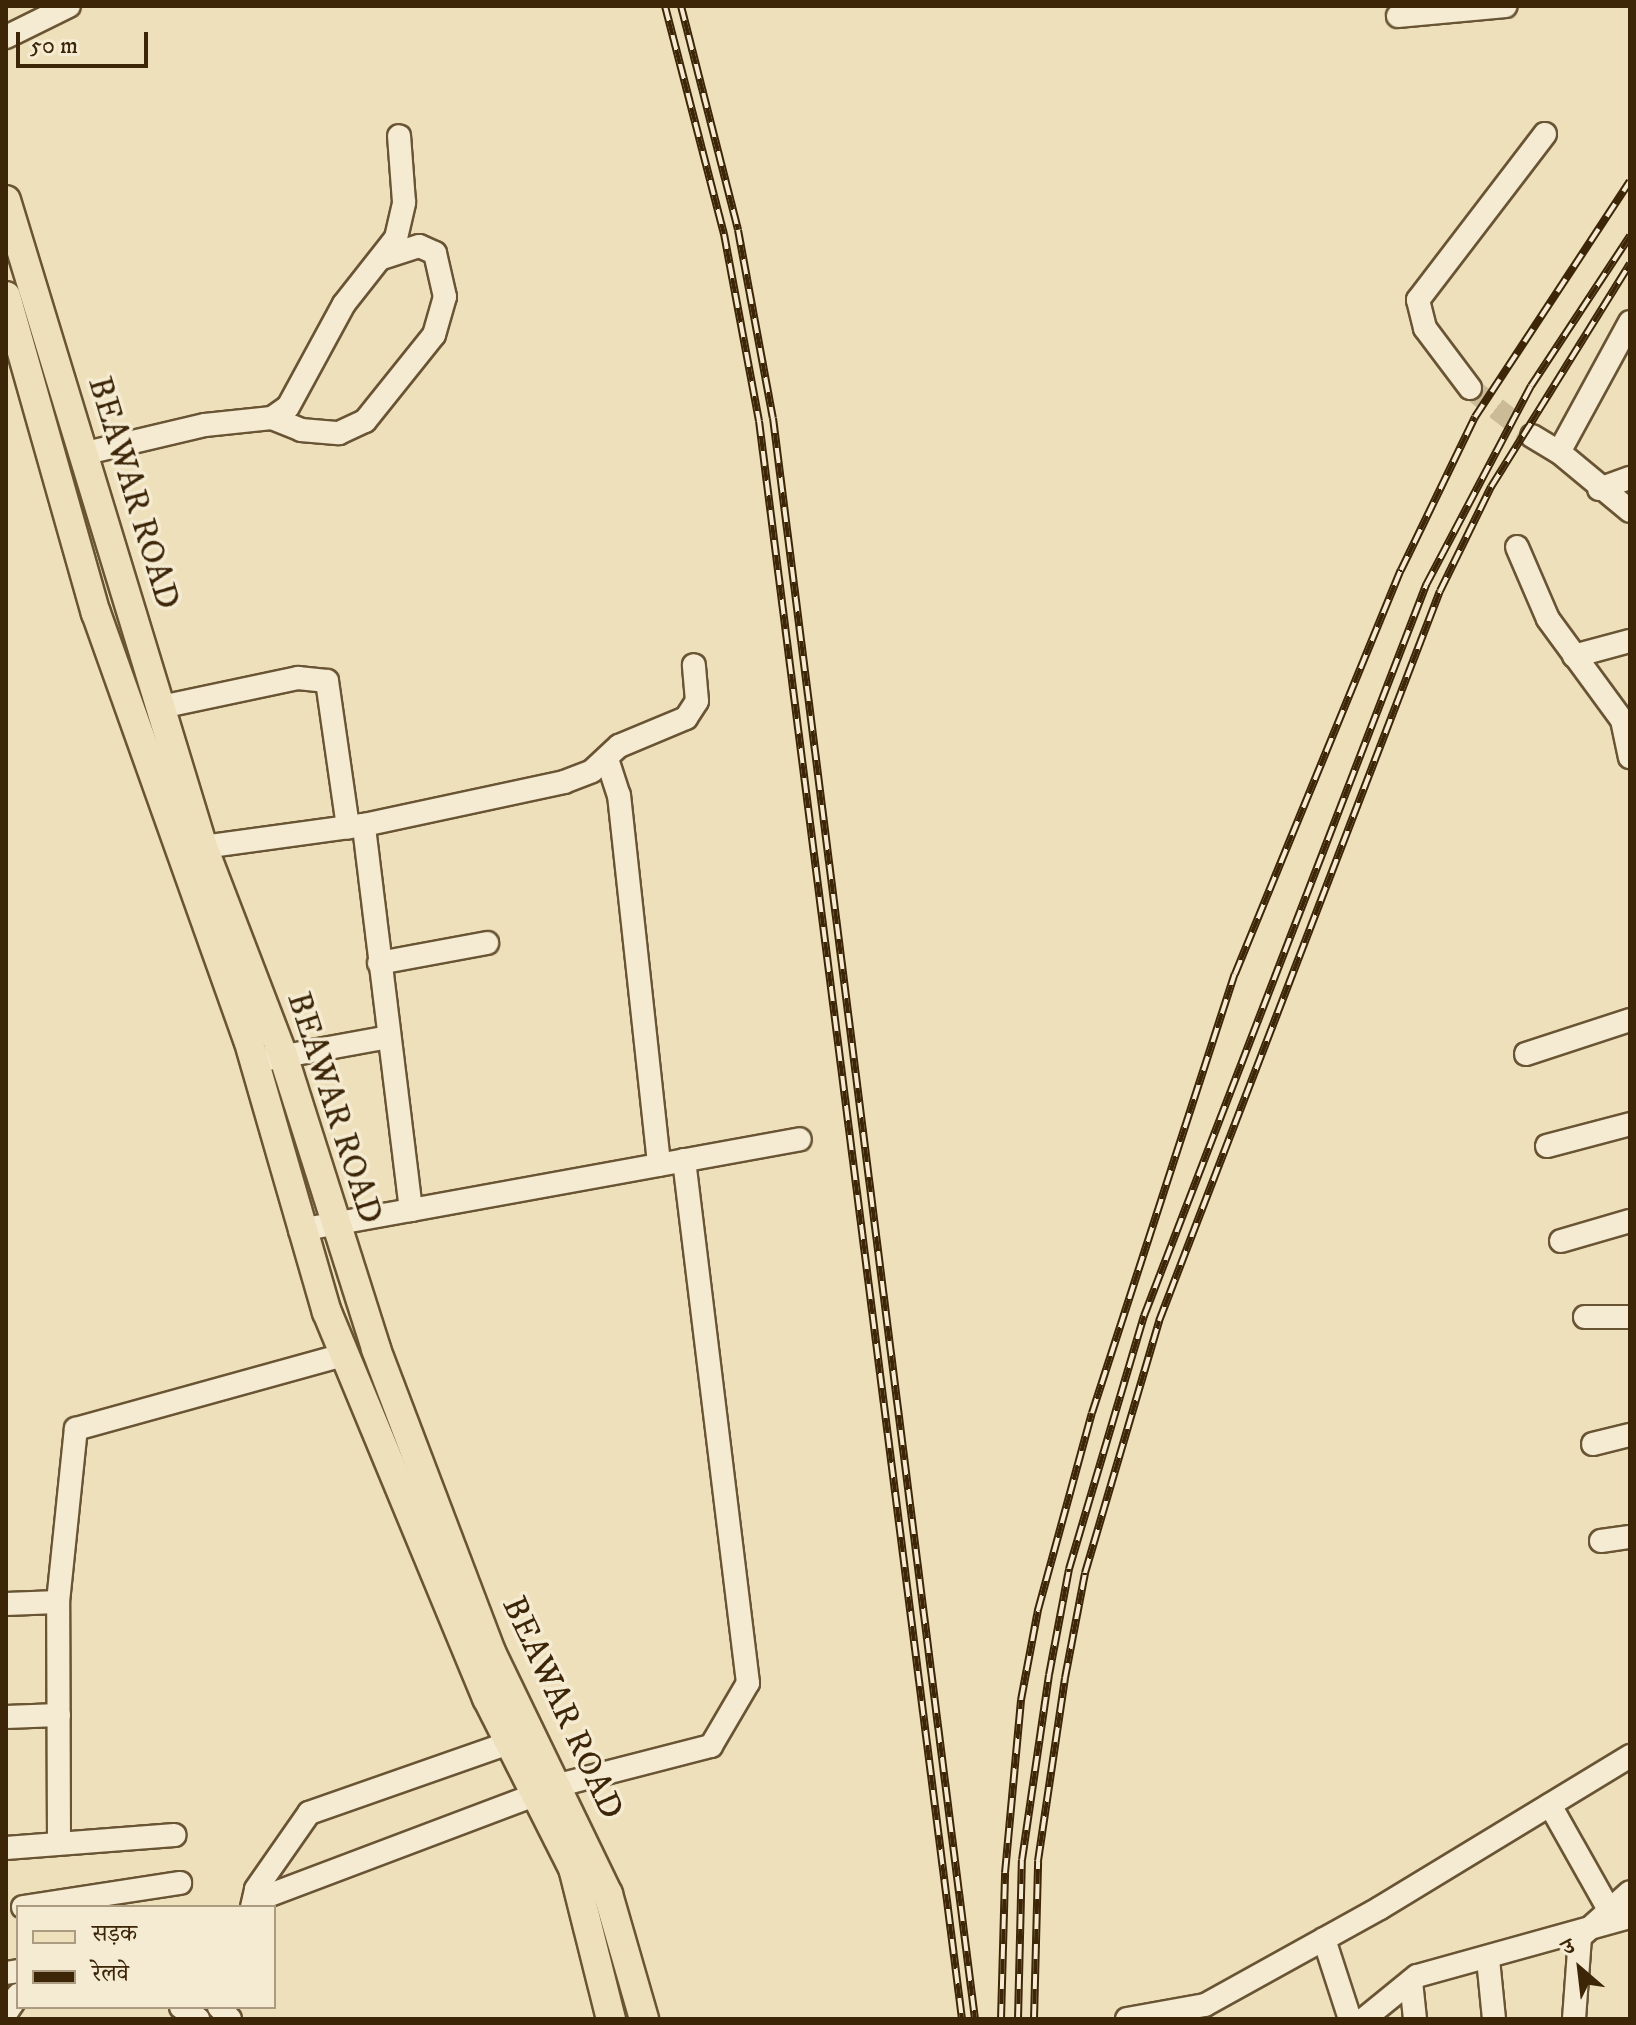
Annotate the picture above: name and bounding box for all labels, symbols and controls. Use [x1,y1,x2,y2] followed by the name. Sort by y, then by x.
[20,16,152,66] scale bar
[30,31,78,61] text: 50 m
[78,372,188,614] street label: BEAWAR ROAD
[277,987,391,1229] street label: BEAWAR ROAD
[493,1590,631,1826] street label: BEAWAR ROAD
[16,1905,276,2009] legend
[92,1919,137,1949] text: सड़क
[1540,1929,1620,2009] north arrow
[1557,1933,1580,1962] text: उ
[92,1959,129,1989] text: रेलवे

